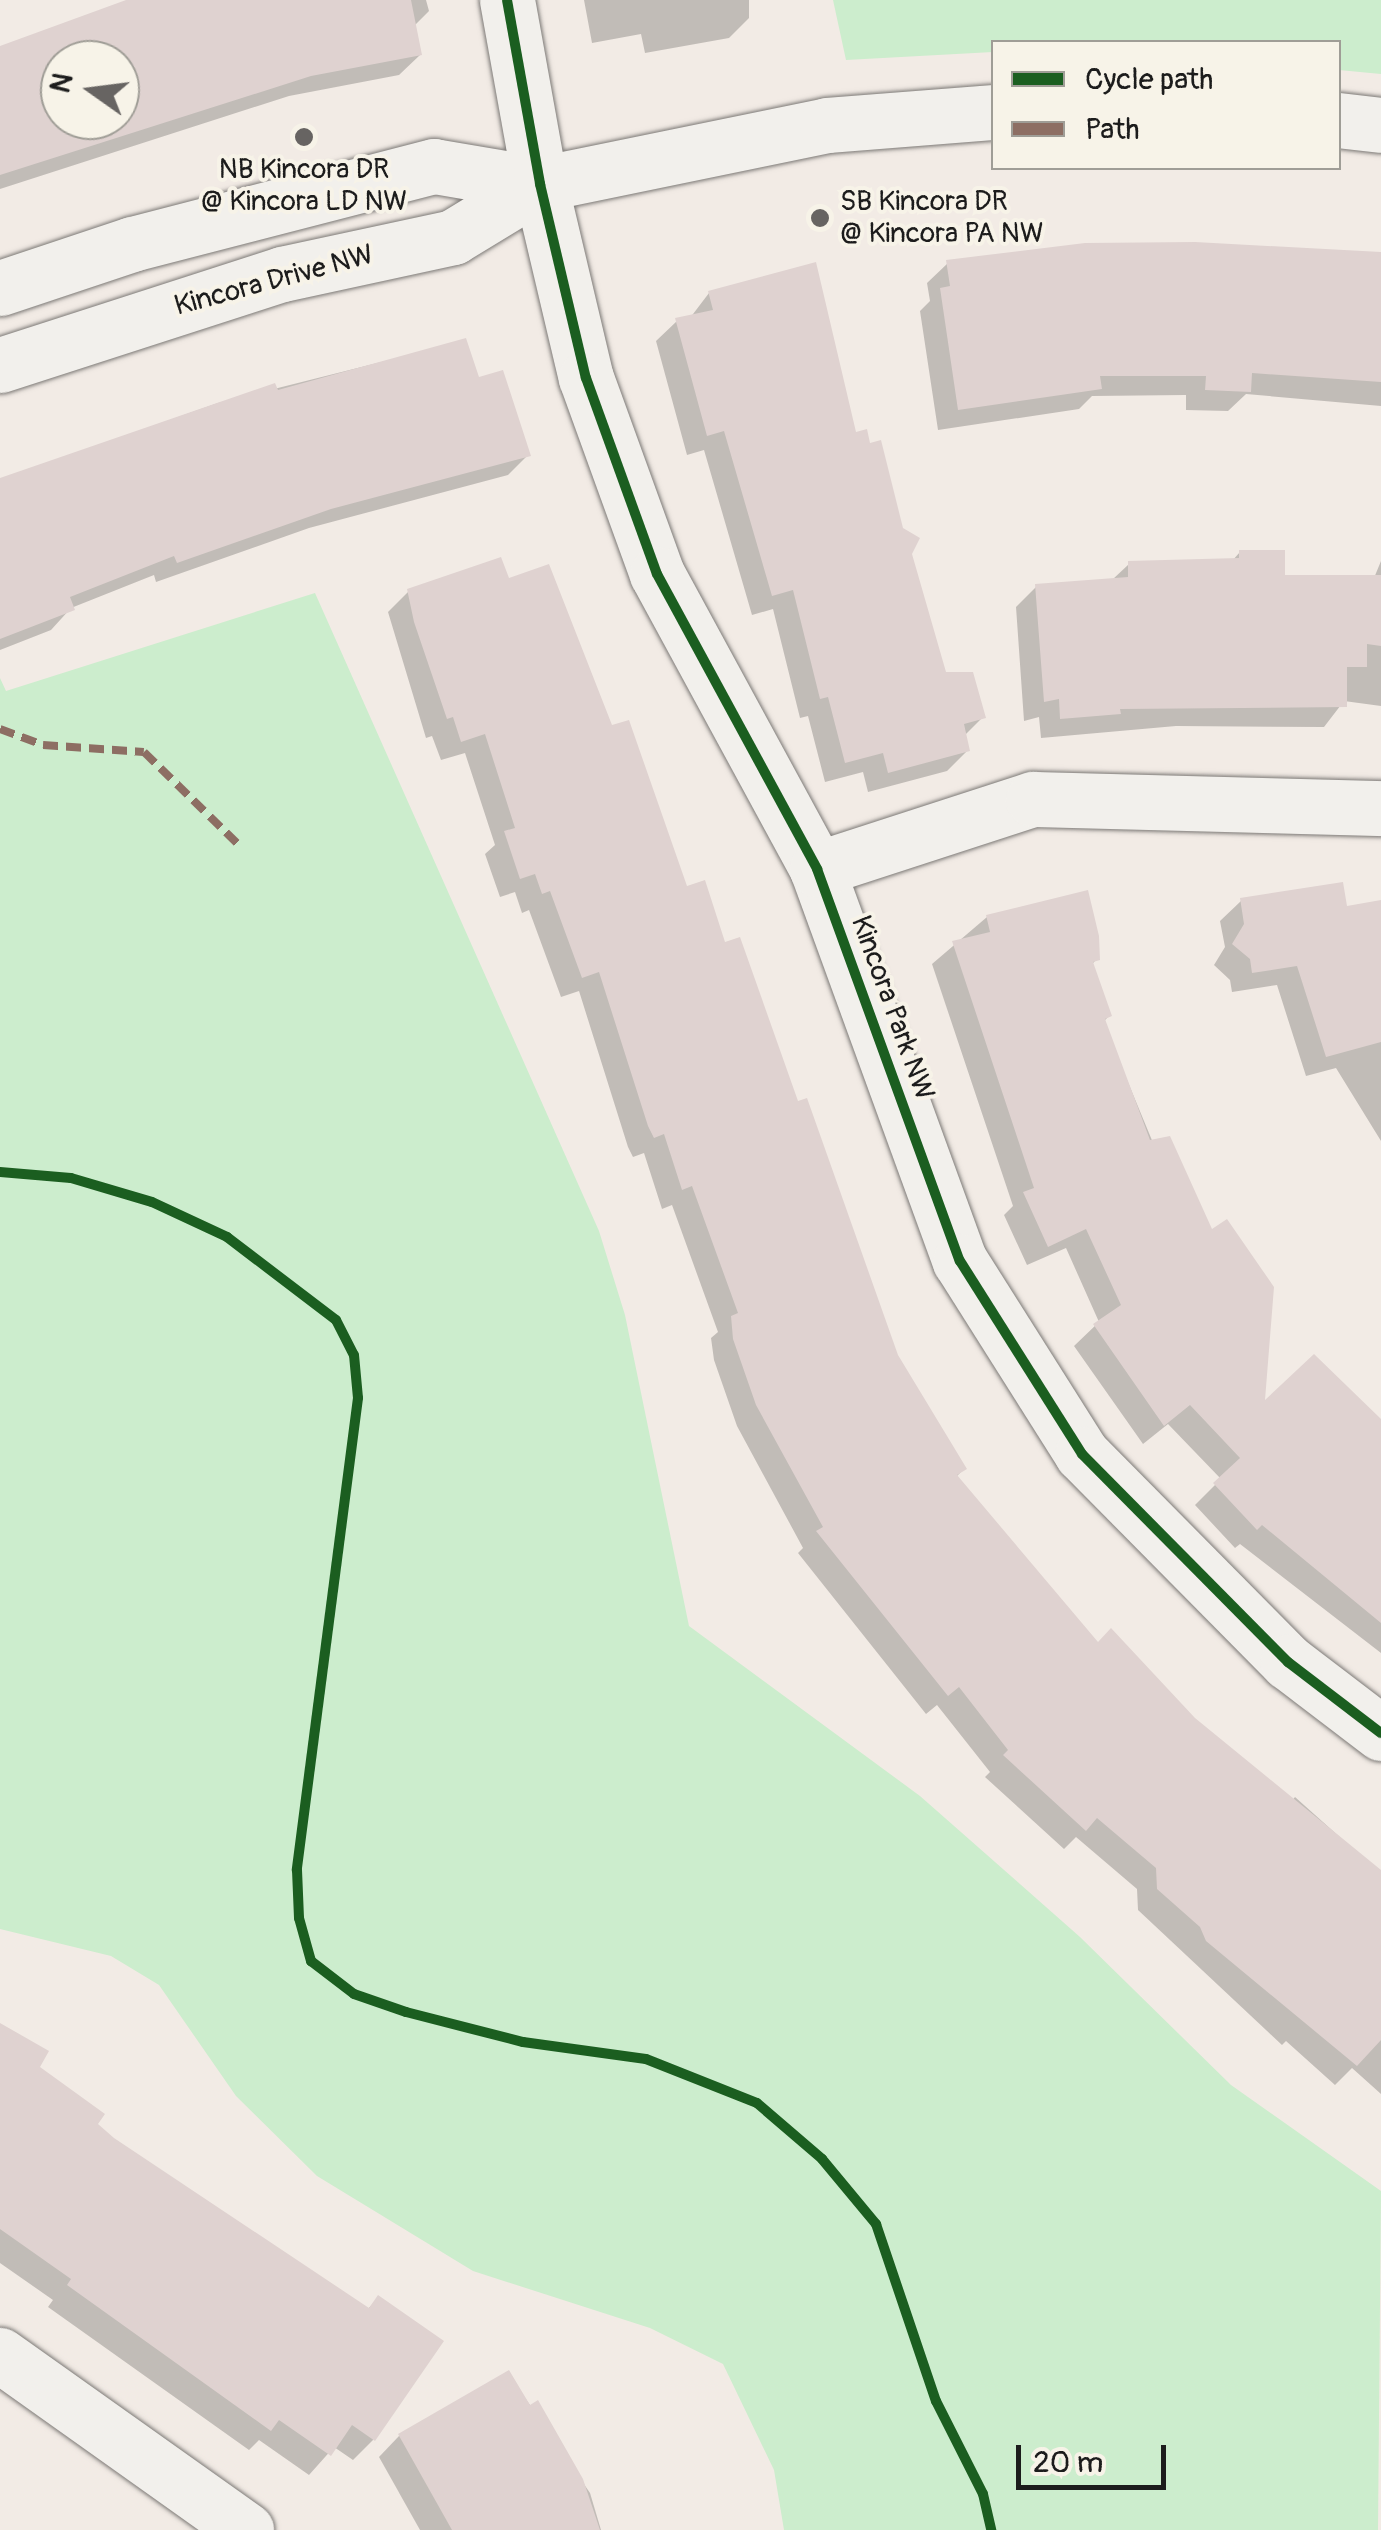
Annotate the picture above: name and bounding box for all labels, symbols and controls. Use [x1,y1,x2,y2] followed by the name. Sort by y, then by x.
[40,40,140,140] north arrow
[991,40,1341,170] legend
[1085,61,1213,98] text: Cycle path
[43,70,82,97] text: N
[1085,111,1140,148] text: Path
[293,126,315,148] marker: NB Kincora DR @ Kincora LD NW
[201,153,407,219] place label: NB Kincora DR @ Kincora LD NW
[840,185,1044,251] place label: SB Kincora DR @ Kincora PA NW
[809,207,831,229] marker: SB Kincora DR @ Kincora PA NW
[171,238,377,324] street label: Kincora Drive NW
[843,911,941,1105] street label: Kincora Park NW
[1021,2425,1171,2487] scale bar
[1033,2444,1103,2481] text: 20 m

